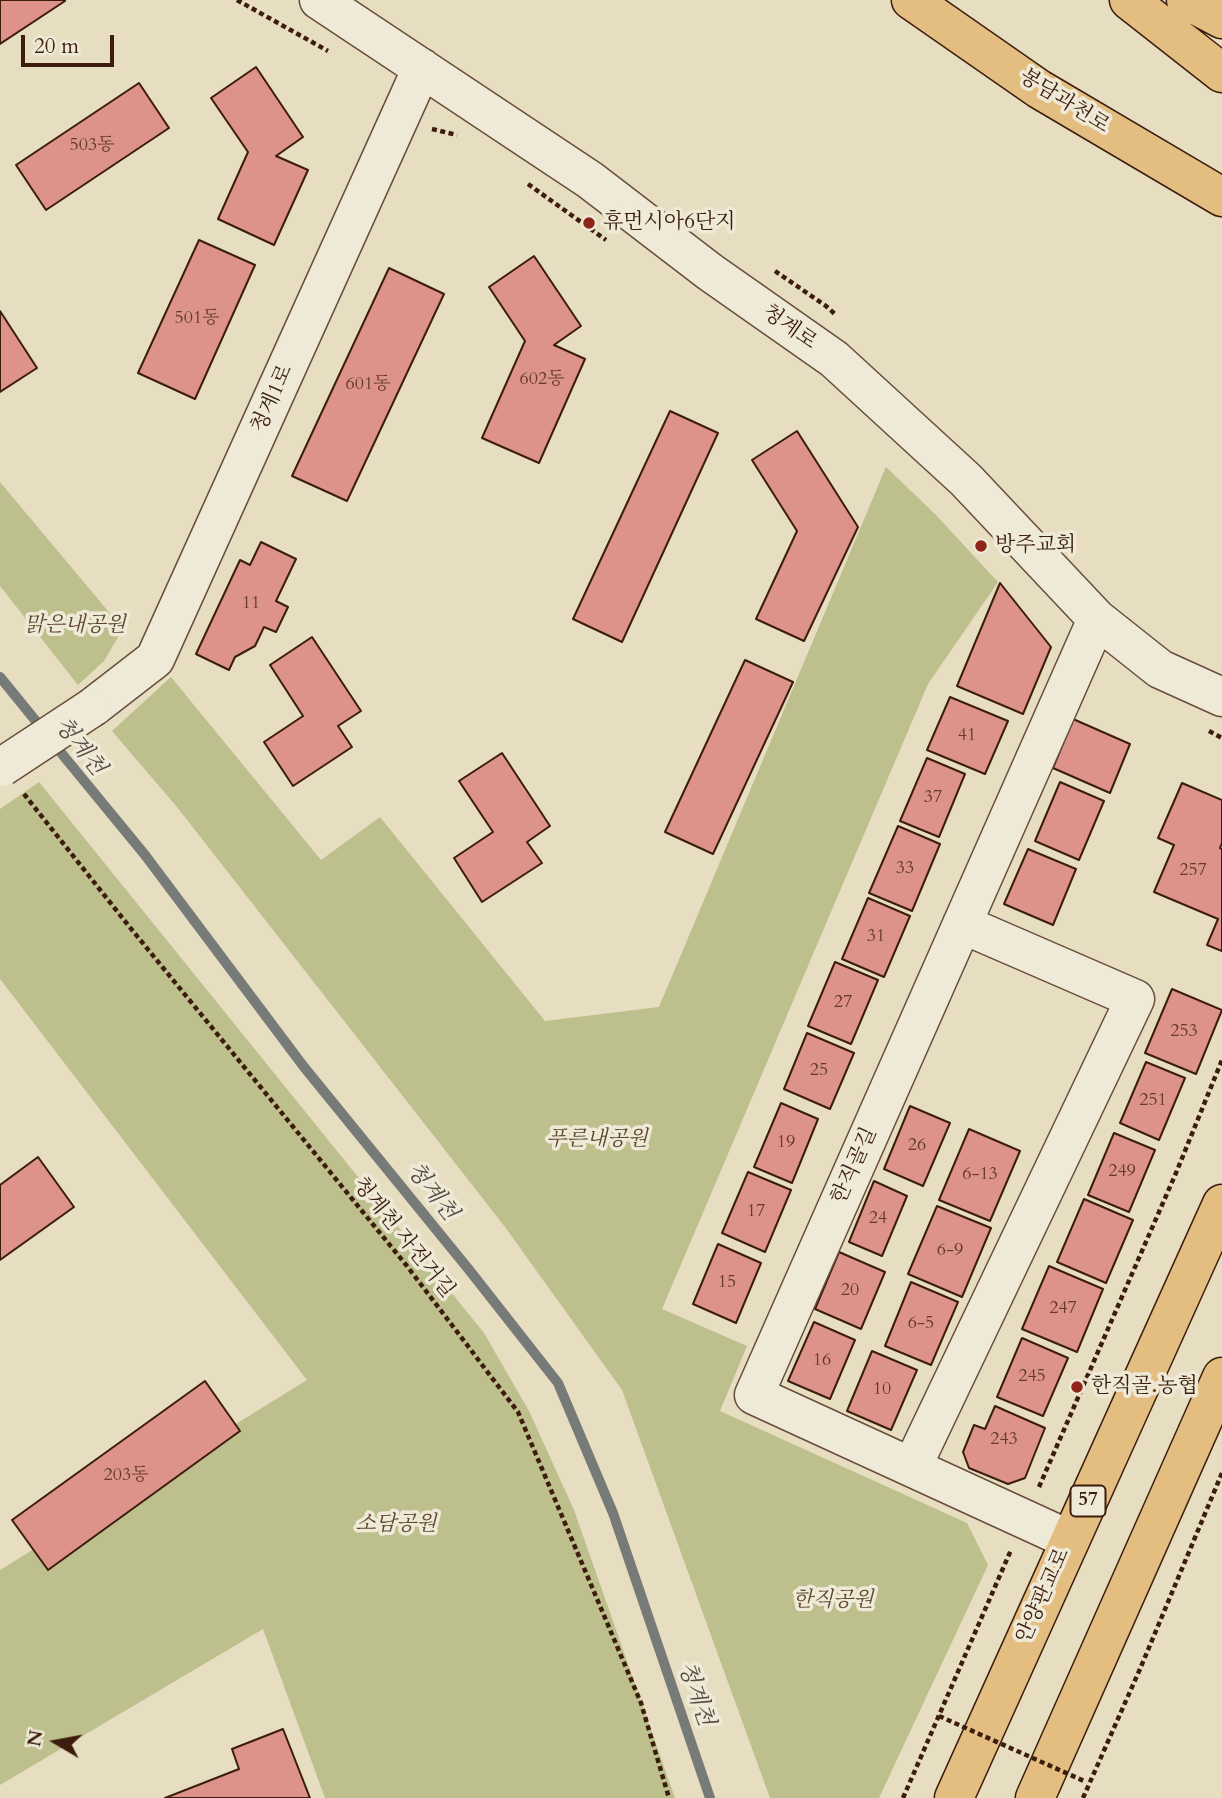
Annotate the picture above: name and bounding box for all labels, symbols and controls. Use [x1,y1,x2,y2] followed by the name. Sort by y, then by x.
[24,21,117,65] scale bar
[34,32,79,61] text: 20 m
[1014,64,1114,140] street label: 봉담과천로
[69,135,115,157] house number: 503동
[603,210,735,236] place label: 휴먼시아6단지
[581,215,597,231] marker: 휴먼시아6단지
[757,300,821,356] street label: 청계로
[174,308,220,330] house number: 501동
[247,361,299,437] street label: 청계1로
[519,369,565,391] house number: 602동
[345,374,391,396] house number: 601동
[995,533,1076,559] place label: 방주교회
[973,538,989,554] marker: 방주교회
[242,593,260,615] house number: 11
[24,613,126,639] park label: 맑은내공원
[48,712,110,782] water label: 청계천
[958,725,976,747] house number: 41
[924,787,942,809] house number: 37
[896,858,914,880] house number: 33
[1179,860,1207,882] house number: 257
[867,926,885,948] house number: 31
[834,992,852,1014] house number: 27
[1170,1021,1198,1043] house number: 253
[810,1060,828,1082] house number: 25
[1139,1090,1167,1112] house number: 251
[827,1124,883,1208] street label: 한직골길
[546,1127,648,1153] park label: 푸른내공원
[777,1132,795,1154] house number: 19
[908,1135,926,1157] house number: 26
[400,1157,462,1227] water label: 청계천
[1108,1161,1136,1183] house number: 249
[962,1164,998,1186] house number: 6-13
[347,1173,459,1303] street label: 청계천 자전거길
[747,1201,765,1223] house number: 17
[869,1208,887,1230] house number: 24
[937,1240,963,1262] house number: 6-9
[718,1272,736,1294] house number: 15
[841,1280,859,1302] house number: 20
[1049,1298,1077,1320] house number: 247
[908,1313,934,1335] house number: 6-5
[813,1350,831,1372] house number: 16
[1018,1366,1046,1388] house number: 245
[1091,1374,1198,1400] place label: 한직골.농협
[873,1379,891,1401] house number: 10
[1069,1379,1085,1395] marker: 한직골.농협
[990,1429,1018,1451] house number: 243
[103,1465,149,1487] house number: 203동
[1070,1485,1106,1516] road number: 57
[355,1512,437,1538] park label: 소담공원
[1012,1545,1076,1647] street label: 안양판교로
[792,1588,874,1614] park label: 한직공원
[671,1658,719,1730] water label: 청계천
[21,1707,91,1777] north arrow
[21,1728,50,1749] text: N

